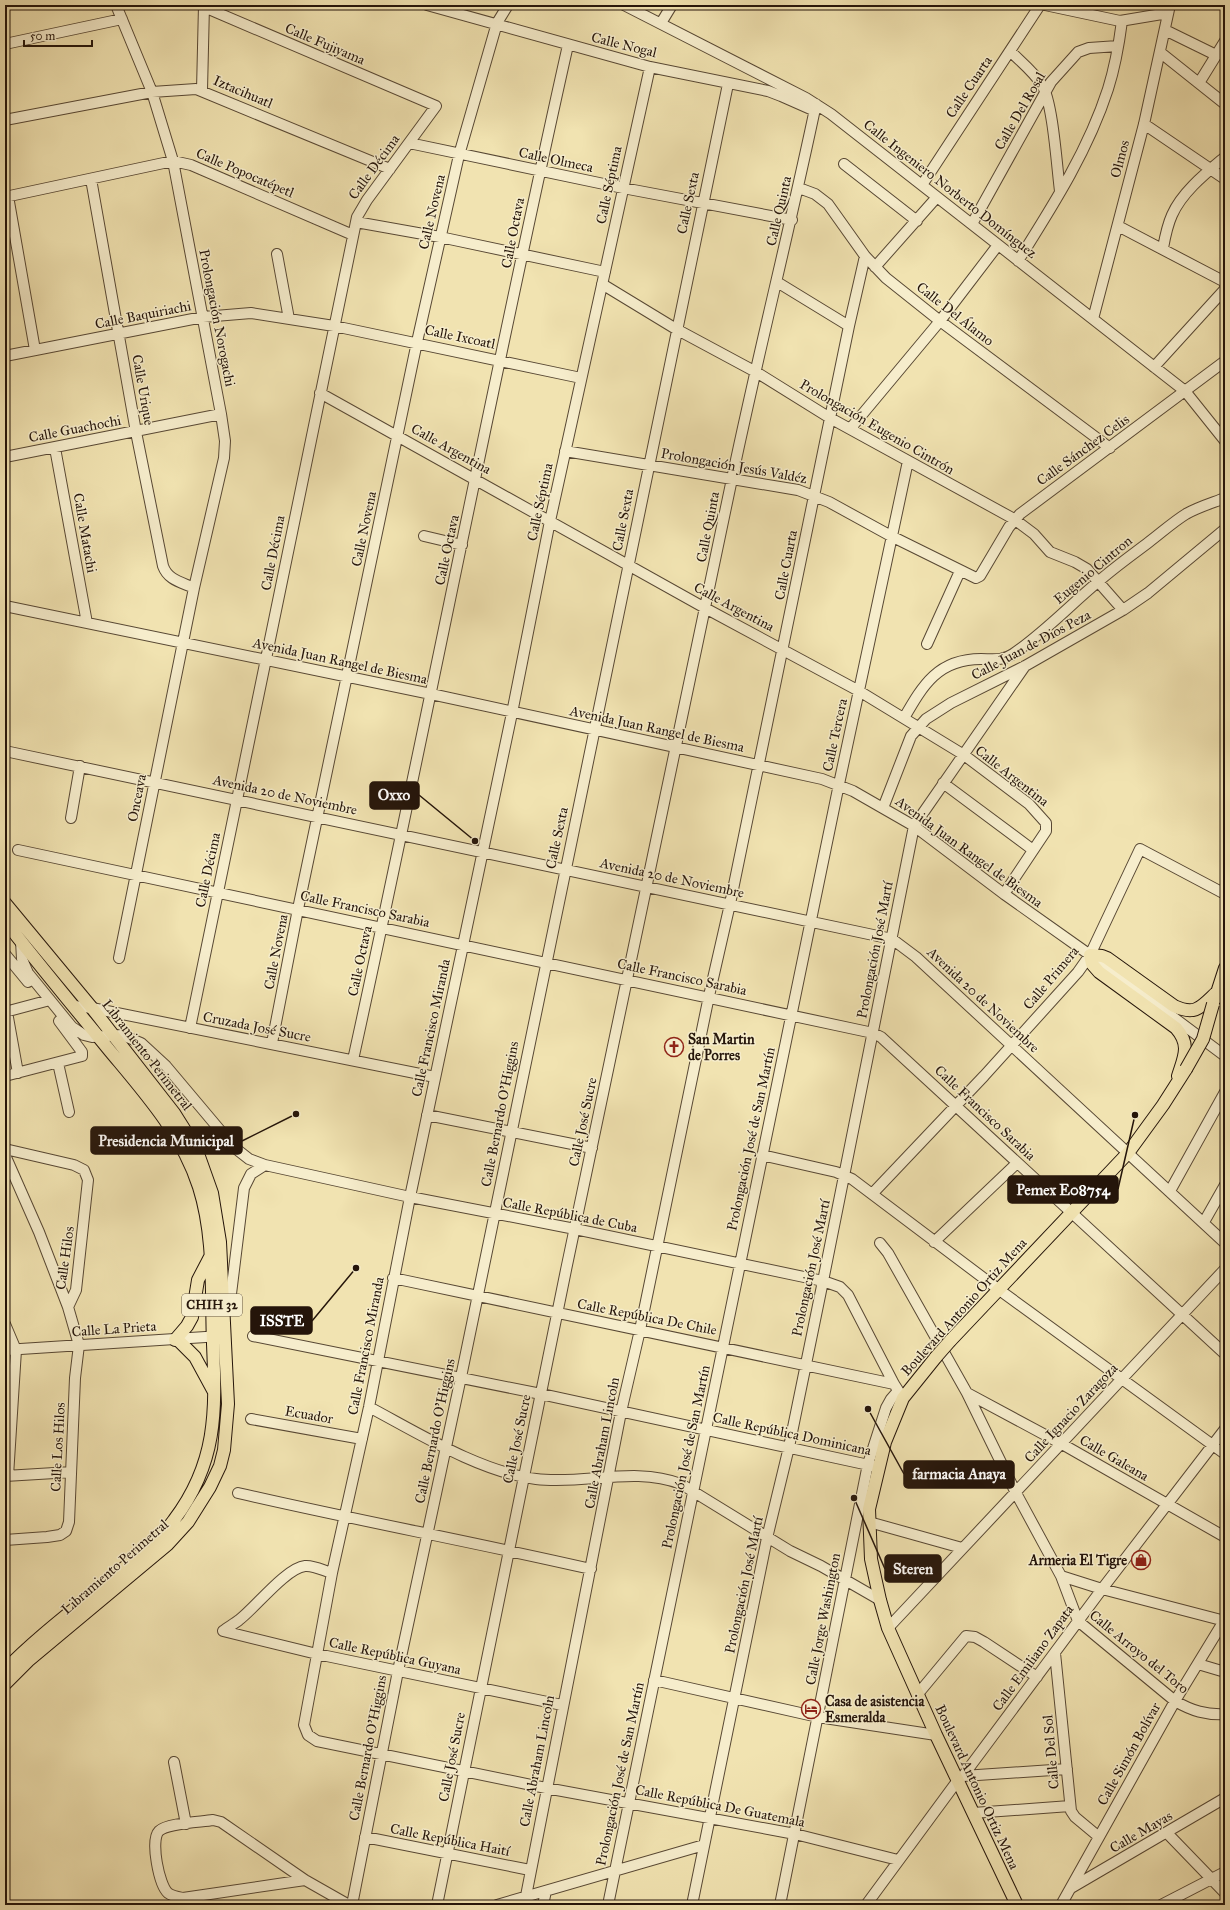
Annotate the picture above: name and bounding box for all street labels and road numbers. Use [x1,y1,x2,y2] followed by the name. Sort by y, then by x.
[282,19,368,69] street label: Calle Fujiyama
[590,29,659,61] street label: Calle Nogal
[942,53,996,121] street label: Calle Cuarta
[991,69,1049,153] street label: Calle Del Rosal
[211,72,275,112] street label: Iztacihuatl
[860,116,1040,262] street label: Calle Ingeniero Norberto Domínguez
[345,131,403,203] street label: Calle Décima
[1107,138,1133,180] street label: Olmos
[517,144,595,176] street label: Calle Olmeca
[592,144,626,226] street label: Calle Séptima
[193,145,297,201] street label: Calle Popocatépetl
[673,170,703,235] street label: Calle Sexta
[415,173,449,251] street label: Calle Novena
[763,174,795,248] street label: Calle Quinta
[498,196,528,270] street label: Calle Octava
[195,248,239,388] street label: Prolongación Norogachi
[913,277,998,349] street label: Calle Del Álamo
[93,297,193,334] street label: Calle Baquiriachi
[423,321,497,353] street label: Calle Ixcoatl
[127,353,158,427] street label: Calle Urique
[797,376,958,478] street label: Prolongación Eugenio Cintrón
[1033,411,1133,489] street label: Calle Sánchez Celis
[27,412,123,446] street label: Calle Guachochi
[408,420,494,478] street label: Calle Argentina
[659,445,809,488] street label: Prolongación Jesús Valdéz
[523,461,557,543] street label: Calle Séptima
[609,487,637,552] street label: Calle Sexta
[348,490,380,568] street label: Calle Novena
[693,490,723,564] street label: Calle Quinta
[70,492,100,574] street label: Calle Matachi
[431,513,463,587] street label: Calle Octava
[257,514,289,592] street label: Calle Décima
[771,529,801,601] street label: Calle Cuarta
[1050,532,1136,608] street label: Eugenio Cintron
[691,579,777,635] street label: Calle Argentina
[968,606,1094,685] street label: Calle Juan de Dios Peza
[250,634,429,689] street label: Avenida Juan Rangel de Biesma
[819,697,851,773] street label: Calle Tercera
[567,702,746,757] street label: Avenida Juan Rangel de Biesma
[972,742,1052,810] street label: Calle Argentina
[210,771,359,819] street label: Avenida 20 de Noviembre
[124,773,150,823] street label: Onceava
[891,792,1046,912] street label: Avenida Juan Rangel de Biesma
[542,805,572,870] street label: Calle Sexta
[192,831,224,909] street label: Calle Décima
[597,854,746,902] street label: Avenida 20 de Noviembre
[853,879,898,1020] street label: Prolongación José Martí
[299,887,431,931] street label: Calle Francisco Sarabia
[260,913,292,991] street label: Calle Novena
[344,924,376,998] street label: Calle Octava
[923,943,1043,1056] street label: Avenida 20 de Noviembre
[1020,943,1082,1013] street label: Calle Primera
[616,955,748,999] street label: Calle Francisco Sarabia
[408,958,454,1098] street label: Calle Francisco Miranda
[98,996,196,1114] street label: Libramiento Perimetral
[201,1008,313,1047] street label: Cruzada José Sucre
[478,1040,522,1188] street label: Calle Bernardo O'Higgins
[723,1045,780,1233] street label: Prolongación José de San Martín
[931,1062,1039,1164] street label: Calle Francisco Sarabia
[565,1076,602,1168] street label: Calle José Sucre
[501,1194,639,1236] street label: Calle República de Cuba
[788,1197,835,1338] street label: Prolongación José Martí
[52,1225,78,1291] street label: Calle Hilos
[898,1235,1030,1379] street label: Boulevard Antonio Ortiz Mena
[344,1275,388,1416] street label: Calle Francisco Miranda
[182,1294,242,1316] road number: CHIH 32
[576,1295,718,1339] street label: Calle República De Chile
[71,1318,157,1340] street label: Calle La Prieta
[411,1357,459,1505] street label: Calle Bernardo O'Higgins
[1021,1360,1121,1466] street label: Calle Ignacio Zaragoza
[658,1363,715,1551] street label: Prolongación José de San Martín
[581,1375,623,1510] street label: Calle Abraham Lincoln
[499,1393,536,1485] street label: Calle José Sucre
[47,1402,69,1492] street label: Calle Los Hilos
[284,1402,335,1428] street label: Ecuador
[711,1409,873,1459] street label: Calle República Dominicana
[1076,1431,1152,1485] street label: Calle Galeana
[721,1514,768,1655] street label: Prolongación José Martí
[58,1516,172,1618] street label: Libramiento Perimetral
[802,1551,845,1687] street label: Calle Jorge Washington
[989,1601,1077,1714] street label: Calle Emiliano Zapata
[1086,1607,1192,1697] street label: Calle Arroyo del Toro
[327,1634,463,1678] street label: Calle República Guyana
[346,1674,390,1822] street label: Calle Bernardo O'Higgins
[592,1680,649,1868] street label: Prolongación José de San Martín
[516,1693,558,1828] street label: Calle Abraham Lincoln
[1094,1699,1165,1808] street label: Calle Simón Bolívar
[931,1702,1023,1872] street label: Boulevard Antonio Ortiz Mena
[435,1711,470,1803] street label: Calle José Sucre
[1039,1714,1063,1790] street label: Calle Del Sol
[634,1781,806,1831] street label: Calle República De Guatemala
[1107,1807,1175,1857] street label: Calle Mayas
[389,1820,512,1860] street label: Calle República Haití

